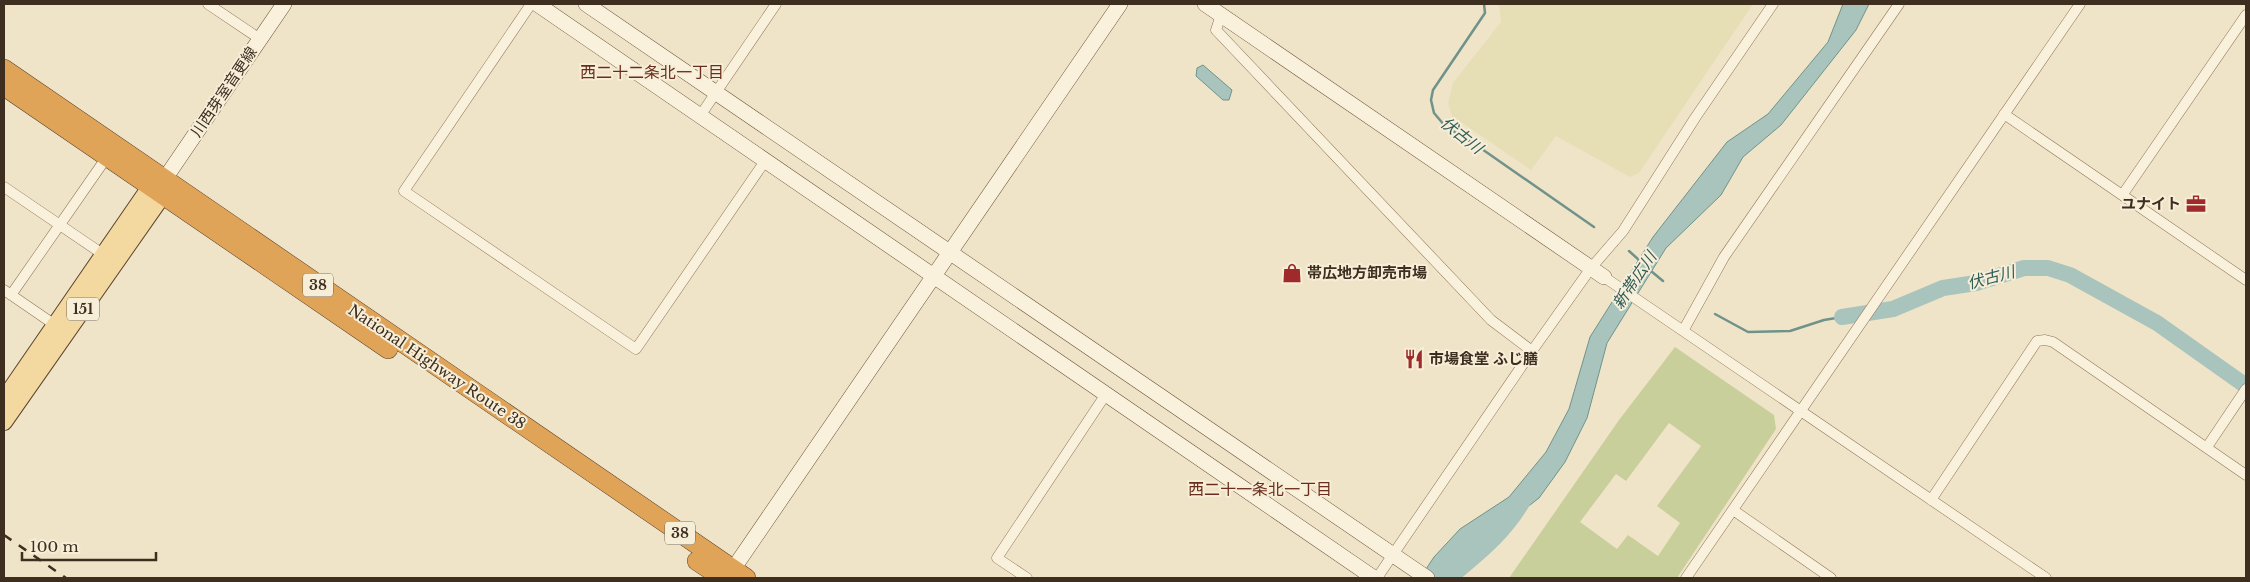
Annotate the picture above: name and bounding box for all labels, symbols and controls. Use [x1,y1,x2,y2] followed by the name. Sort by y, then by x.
[186,43,261,141] street label: 川西芽室音更線
[580,62,724,82] district label: 西二十二条北一丁目
[1437,112,1489,159] water label: 伏古川
[2185,193,2207,215] office icon: ユナイト
[2121,194,2181,213] place label: ユナイト
[1608,246,1661,312] water label: 新帯広川
[1965,261,2019,293] water label: 伏古川
[1281,262,1303,284] shop icon: 帯広地方卸売市場
[1307,263,1427,282] place label: 帯広地方卸売市場
[303,274,333,296] road number: 38
[67,298,99,320] road number: 151
[345,300,530,433] street label: National Highway Route 38
[1403,348,1425,370] restaurant icon: 市場食堂 ふじ膳
[1429,349,1538,368] place label: 市場食堂 ふじ膳
[1188,479,1332,499] district label: 西二十一条北一丁目
[665,522,695,544] road number: 38
[22,530,156,562] scale bar
[30,537,79,556] text: 100 m

